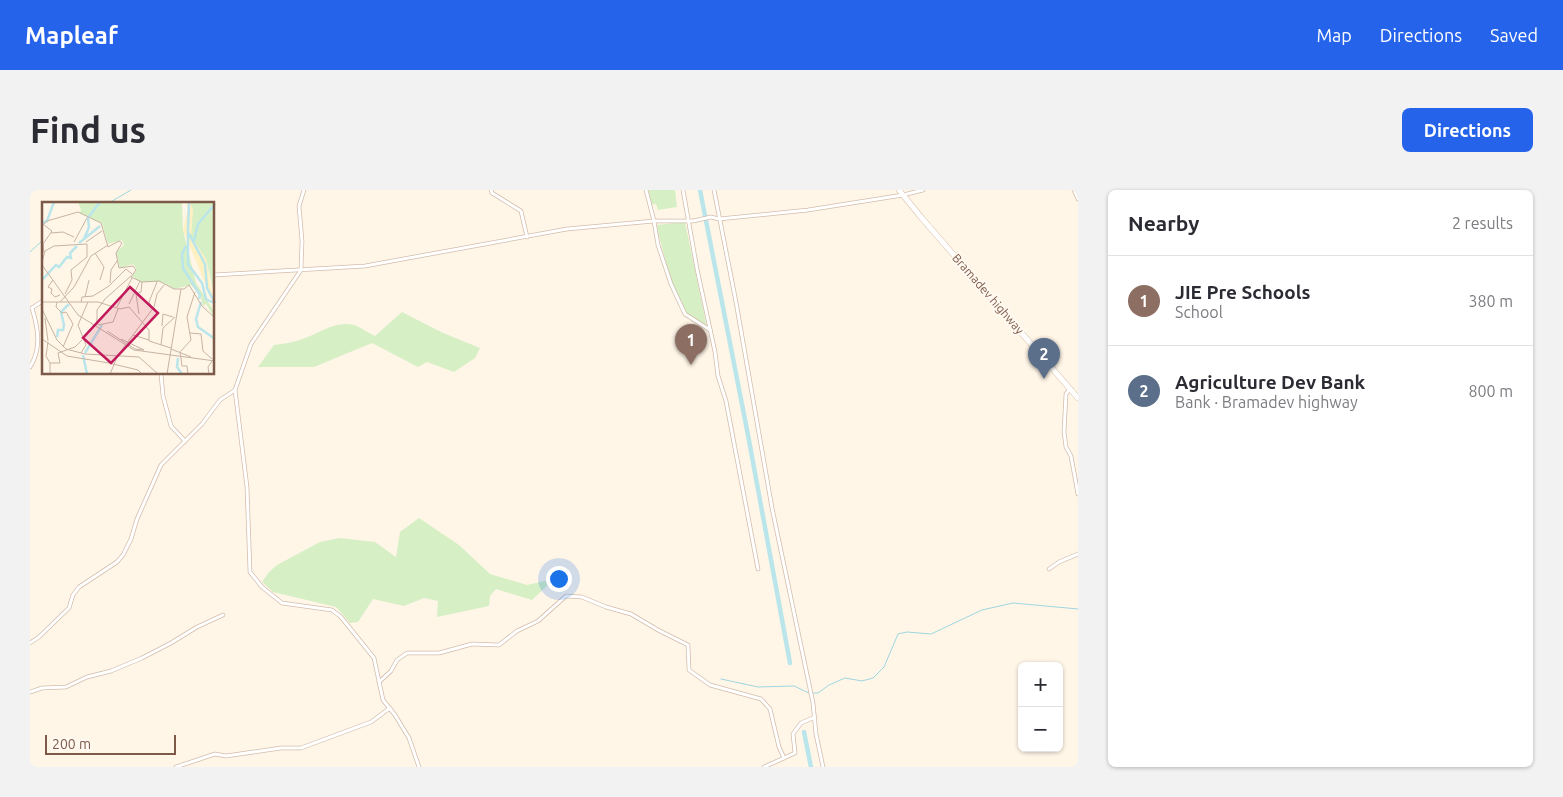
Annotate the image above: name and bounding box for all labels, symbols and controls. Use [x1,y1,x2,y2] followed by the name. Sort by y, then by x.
[25,22,118,49] text: Mapleaf
[1316,25,1352,45] text: Map
[1380,25,1462,45] text: Directions
[1490,25,1538,45] text: Saved
[1402,108,1533,152] button: Directions
[30,110,146,150] text: Find us
[42,202,215,375] inset map
[1128,211,1199,235] text: Nearby
[1452,214,1513,232] text: 2 results
[950,251,1027,337] street label: Bramadev highway
[1175,281,1310,303] text: JIE Pre Schools
[1139,292,1149,310] text: 1
[1468,292,1513,310] text: 380 m
[1175,303,1223,321] text: School
[675,324,707,365] pin: 1
[1028,338,1060,379] pin: 2
[1175,371,1365,393] text: Agriculture Dev Bank
[1139,382,1149,400] text: 2
[1468,382,1513,400] text: 800 m
[1175,393,1358,411] text: Bank · Bramadev highway
[546,566,572,592] your location
[1018,662,1063,752] map controls
[1018,662,1063,707] button: +
[1018,707,1063,752] button: −
[45,732,176,755] scale bar
[52,736,91,752] text: 200 m

